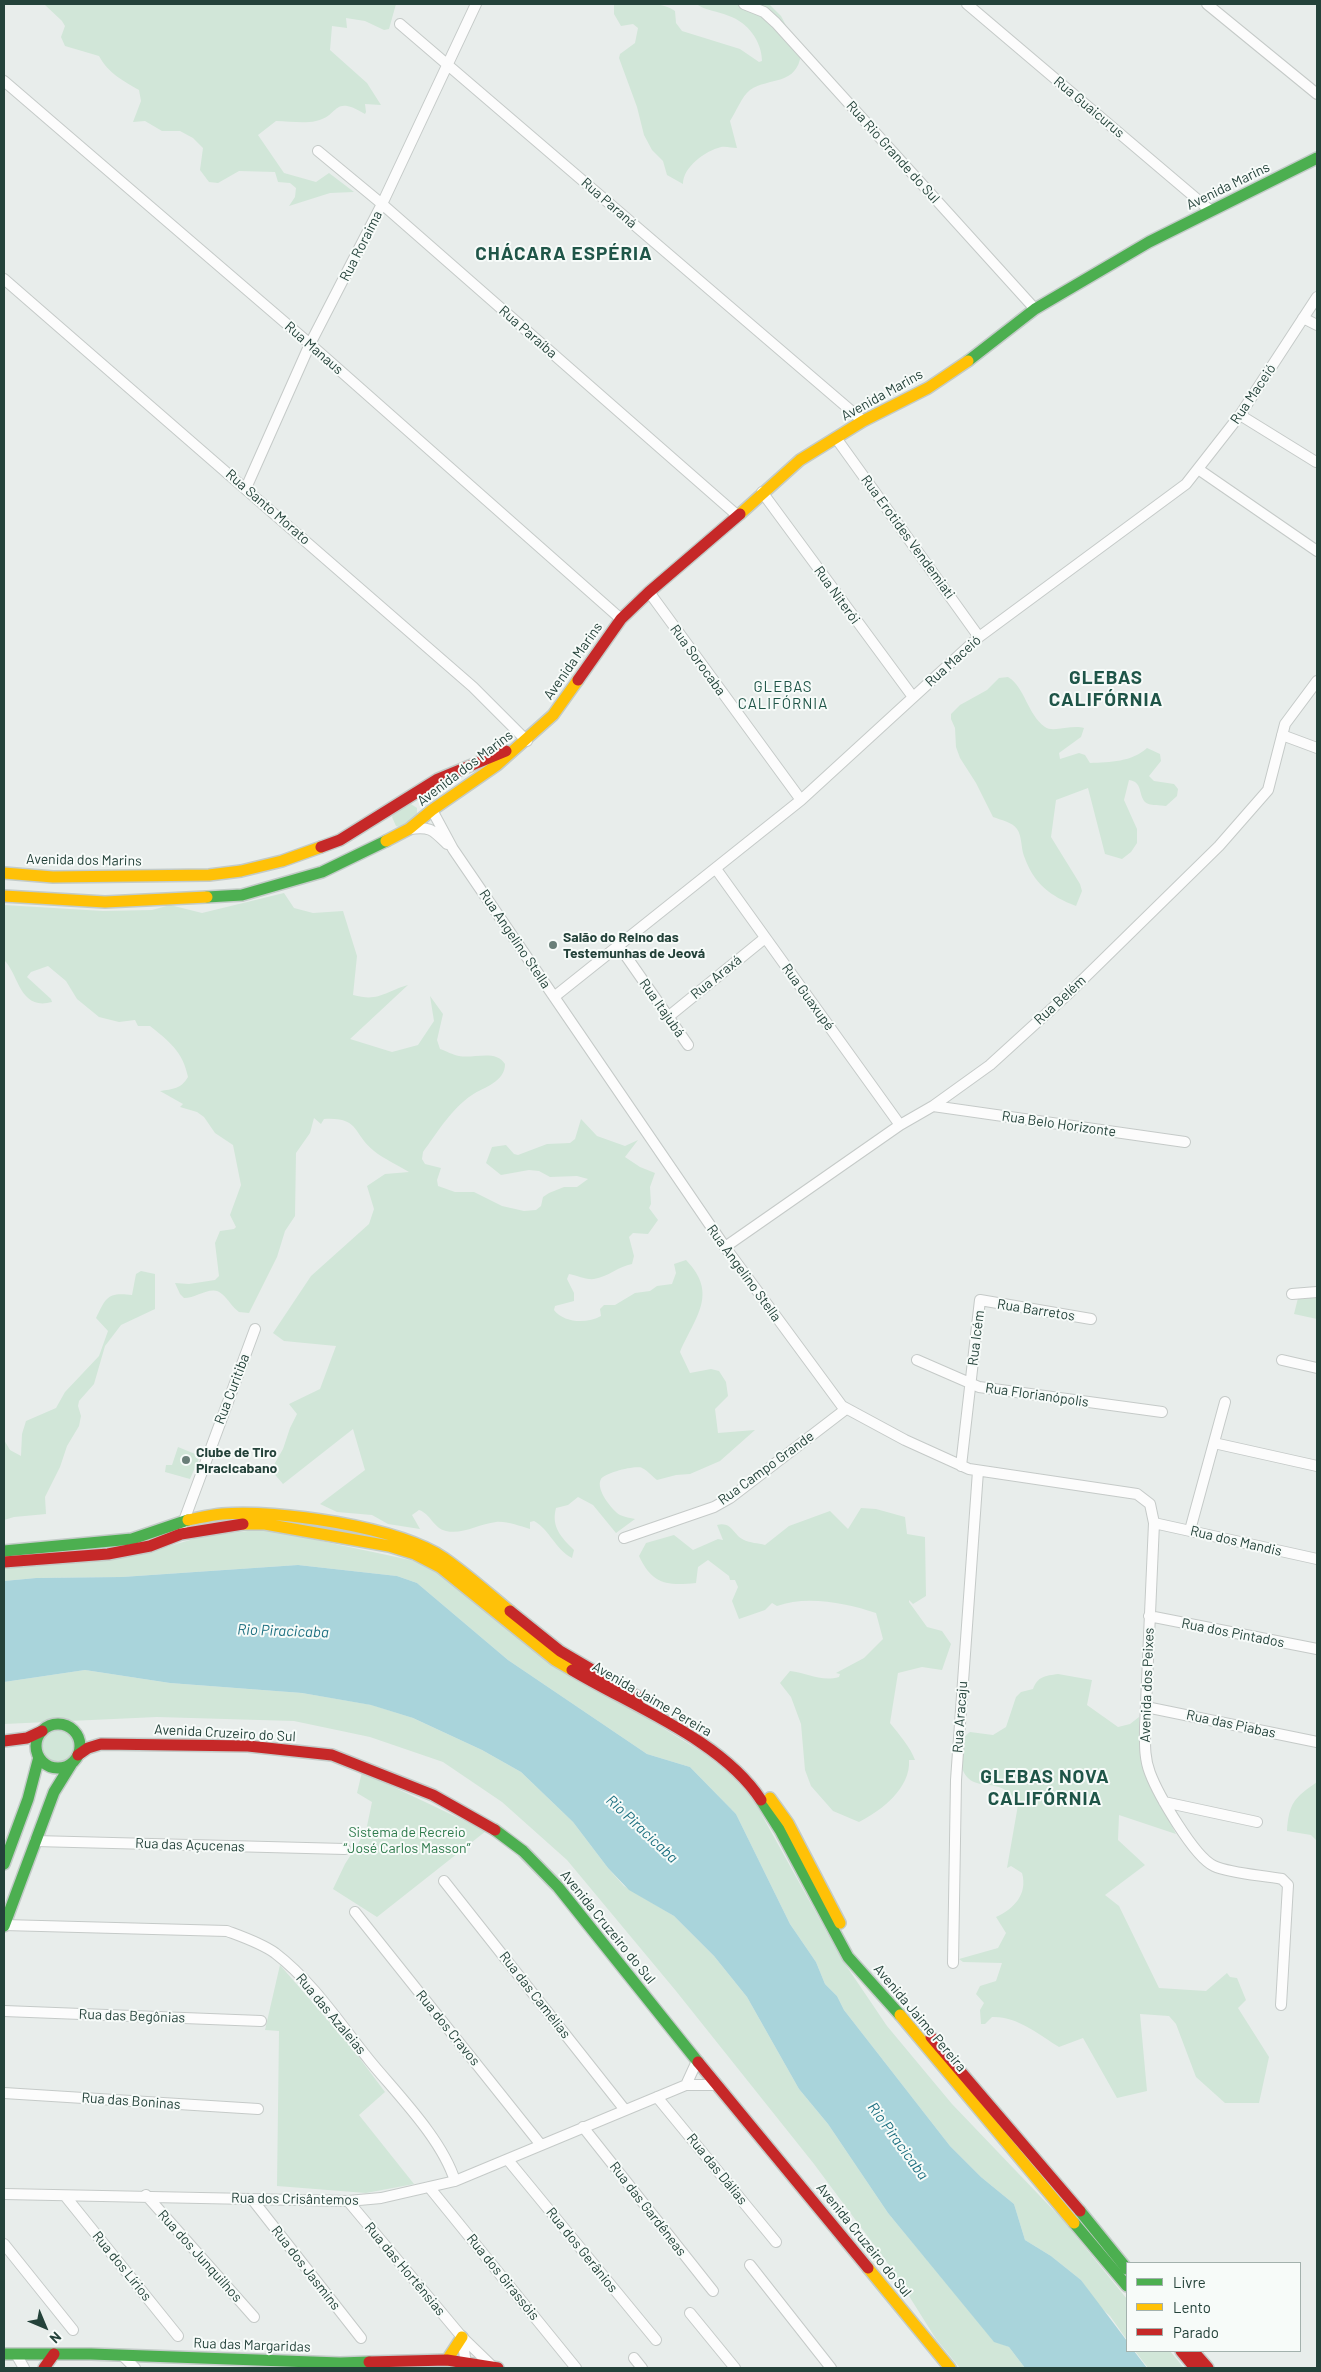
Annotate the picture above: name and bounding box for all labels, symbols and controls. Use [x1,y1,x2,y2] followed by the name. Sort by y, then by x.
[1050,73,1128,141] street label: Rua Guaicurus
[843,97,943,207] street label: Rua Rio Grande do Sul
[1184,159,1272,213] street label: Avenida Marins
[578,174,640,232] street label: Rua Paraná
[336,208,386,284] street label: Rua Roraima
[473,243,655,265] district label: CHÁCARA ESPÉRIA
[496,302,560,362] street label: Rua Paraíba
[281,318,347,378] street label: Rua Manaus
[1227,361,1279,427] street label: Rua Maceió
[838,366,926,424] street label: Avenida Marins
[222,466,314,548] street label: Rua Santo Morato
[857,472,959,602] street label: Rua Erotides Vendemiati
[810,563,864,627] street label: Rua Niterói
[540,619,606,703] street label: Avenida Marins
[667,621,729,699] street label: Rua Sorocaba
[922,632,984,690] street label: Rua Maceió
[1048,667,1164,711] district label: GLEBAS CALIFÓRNIA
[736,678,830,713] district label: GLEBAS CALIFÓRNIA
[414,727,516,809] street label: Avenida dos Marins
[26,851,142,869] street label: Avenida dos Marins
[476,886,554,992] street label: Rua Angelino Stella
[563,929,705,962] place label: Salão do Reino das Testemunhas de Jeová
[547,939,559,951] marker: Salão do Reino das Testemunhas de Jeová
[687,951,745,1003] street label: Rua Araxá
[778,960,838,1034] street label: Rua Guaxupé
[1031,972,1089,1028] street label: Rua Belém
[636,975,688,1041] street label: Rua Itajubá
[1001,1108,1117,1140] street label: Rua Belo Horizonte
[703,1221,785,1325] street label: Rua Angelino Stella
[996,1296,1076,1324] street label: Rua Barretos
[964,1309,988,1367] street label: Rua Icém
[211,1351,253,1427] street label: Rua Curitiba
[984,1379,1090,1411] street label: Rua Florianópolis
[715,1428,817,1508] street label: Rua Campo Grande
[196,1444,277,1476] place label: Clube de Tiro Piracicabano
[180,1454,192,1466] marker: Clube de Tiro Piracicabano
[1189,1522,1283,1560] street label: Rua dos Mandis
[1180,1615,1286,1651] street label: Rua dos Pintados
[237,1620,329,1642] water label: Rio Piracicaba
[1137,1627,1157,1743] street label: Avenida dos Peixes
[589,1658,715,1740] street label: Avenida Jaime Pereira
[949,1680,971,1754] street label: Rua Aracaju
[1185,1706,1277,1742] street label: Rua das Piabas
[154,1721,296,1745] street label: Avenida Cruzeiro do Sul
[979,1766,1111,1810] district label: GLEBAS NOVA CALIFÓRNIA
[602,1791,682,1867] water label: Rio Piracicaba
[344,1824,470,1856] park label: Sistema de Recreio “José Carlos Masson”
[135,1835,245,1855] street label: Rua das Açucenas
[557,1867,659,1987] street label: Avenida Cruzeiro do Sul
[496,1948,574,2042] street label: Rua das Camélias
[870,1961,970,2075] street label: Avenida Jaime Pereira
[292,1970,370,2058] street label: Rua das Azaleias
[412,1987,484,2069] street label: Rua dos Cravos
[78,2006,186,2026] street label: Rua das Begônias
[81,2089,181,2113] street label: Rua das Boninas
[864,2099,932,2183] water label: Rio Piracicaba
[683,2130,751,2208] street label: Rua das Dálias
[606,2159,690,2259] street label: Rua das Gardêneas
[813,2180,915,2300] street label: Avenida Cruzeiro do Sul
[231,2189,359,2209] street label: Rua dos Crisântemos
[543,2204,621,2296] street label: Rua dos Gerânios
[154,2207,246,2305] street label: Rua dos Junquilhos
[361,2219,449,2319] street label: Rua das Hortênsias
[268,2223,344,2313] street label: Rua dos Jasmins
[89,2228,155,2304] street label: Rua dos Lírios
[463,2230,543,2324] street label: Rua dos Girassóis
[1126,2262,1301,2352] legend
[1173,2273,1206,2291] text: Livre
[1173,2298,1211,2316] text: Lento
[20,2302,70,2352] north arrow
[1173,2323,1219,2341] text: Parado
[47,2329,65,2347] text: N
[193,2335,311,2355] street label: Rua das Margaridas

